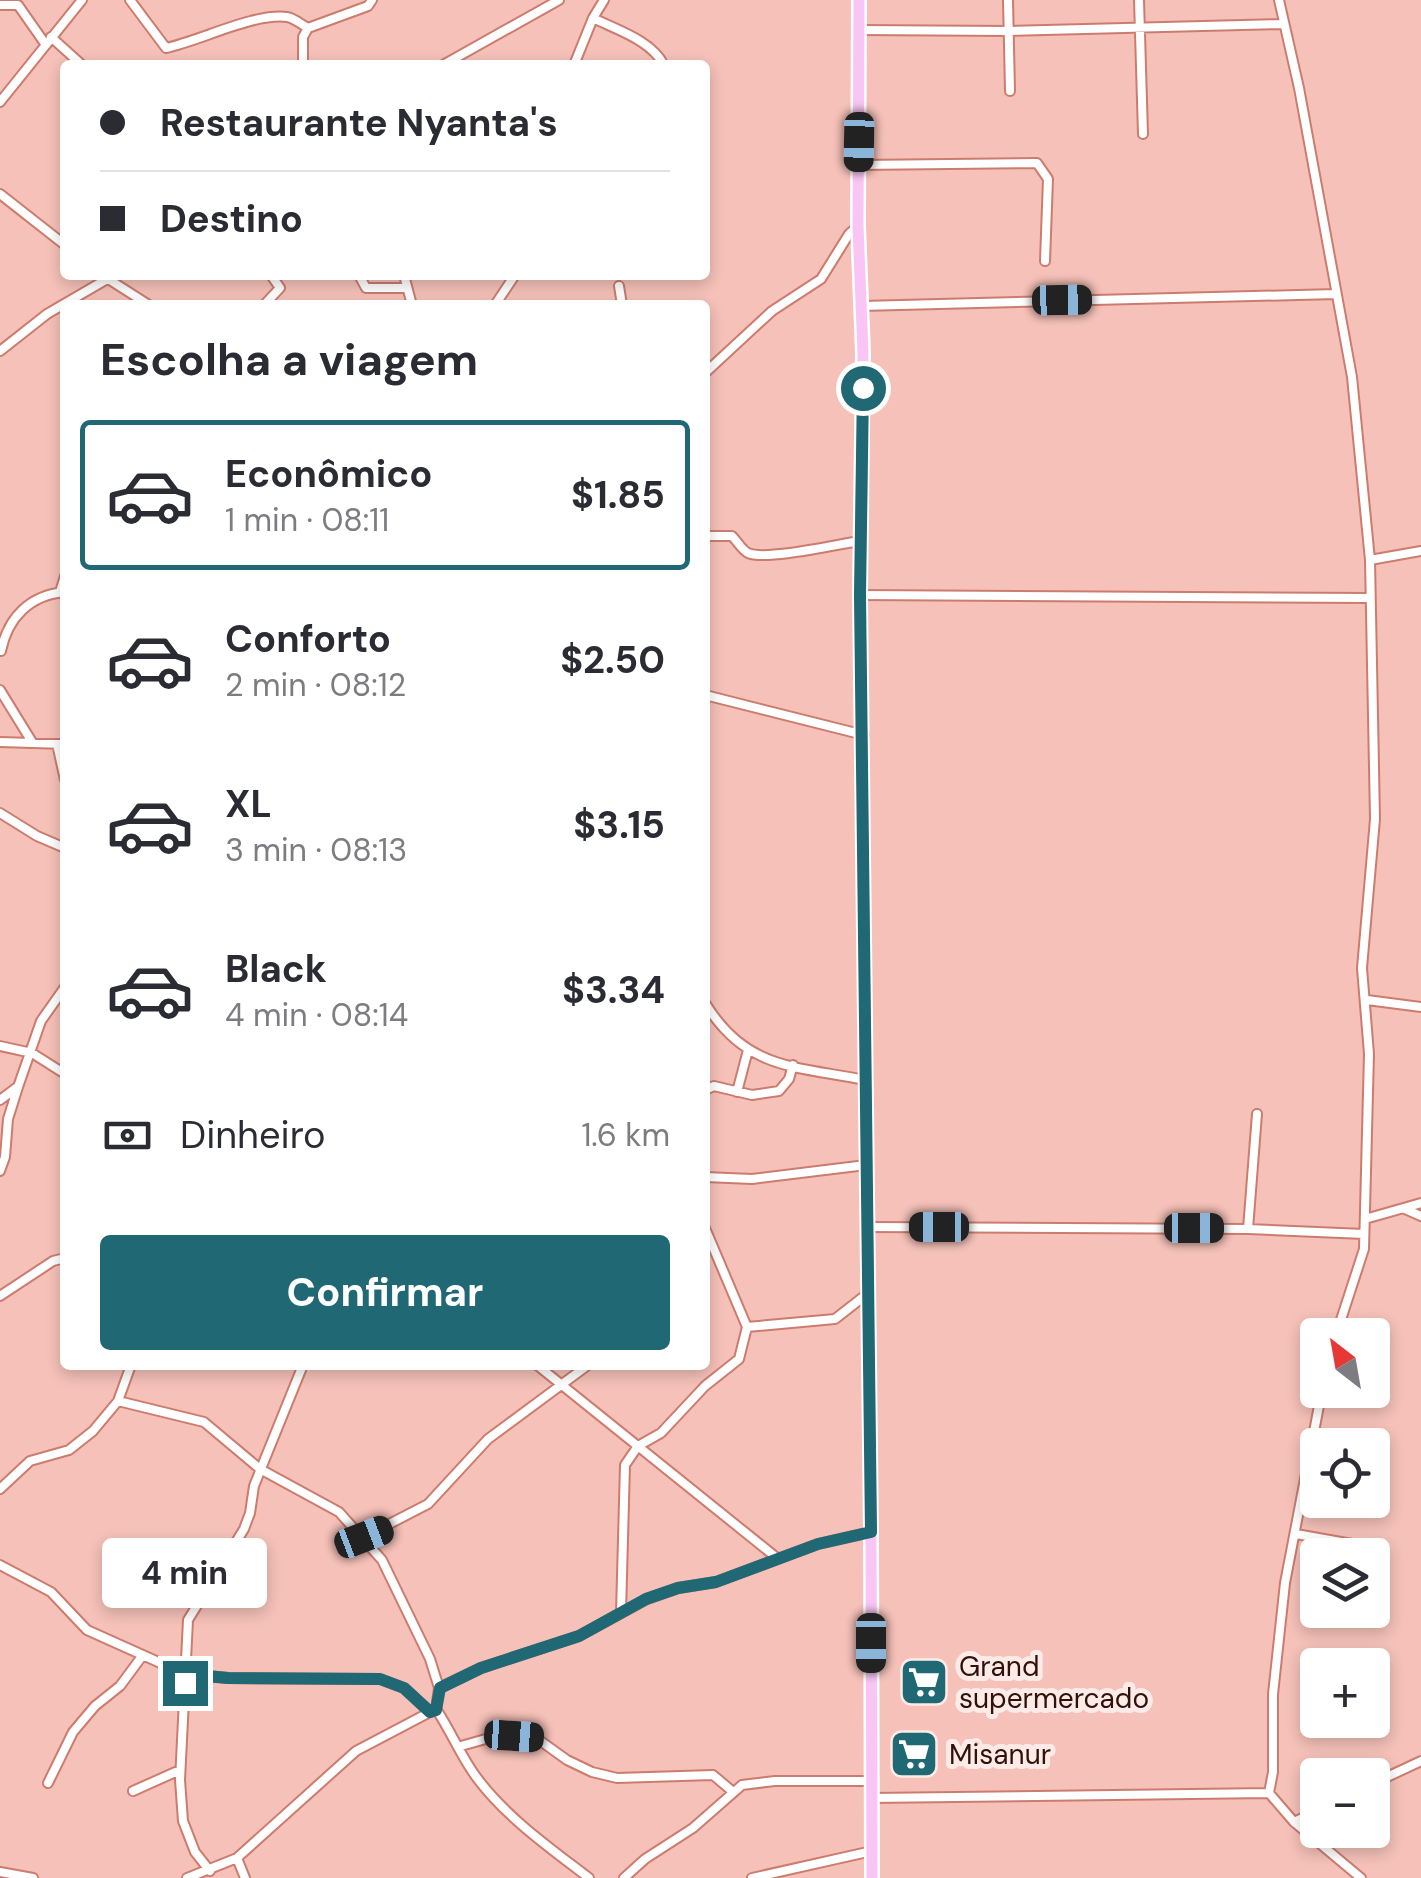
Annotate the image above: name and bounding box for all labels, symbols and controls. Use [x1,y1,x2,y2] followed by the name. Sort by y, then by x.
[160,98,558,148] text: Restaurante Nyanta's
[843,112,875,172] car
[160,194,303,244] text: Destino
[1032,284,1092,316] car
[100,330,478,389] text: Escolha a viagem
[841,366,886,411] route start
[225,449,432,499] text: Econômico
[105,450,195,540] icon: car
[571,470,665,520] text: $1.85
[225,499,389,541] text: 1 min · 08:11
[225,614,391,664] text: Conforto
[105,615,195,705] icon: car
[560,635,665,685] text: $2.50
[225,664,406,706] text: 2 min · 08:12
[225,779,272,829] text: XL
[105,780,195,870] icon: car
[573,800,665,850] text: $3.15
[225,829,407,871] text: 3 min · 08:13
[225,944,327,994] text: Black
[105,945,195,1035] icon: car
[562,965,665,1015] text: $3.34
[225,994,408,1036] text: 4 min · 08:14
[100,1108,155,1163] icon: cash
[180,1110,326,1160] text: Dinheiro
[581,1114,670,1156] text: 1.6 km
[909,1212,969,1242] car
[1164,1213,1224,1243] car
[100,1235,670,1350] button: Confirmar
[1300,1318,1390,1408] north arrow
[1300,1318,1390,1848] map controls
[1300,1428,1390,1518] button: locate
[331,1512,397,1562] car
[102,1538,268,1608] callout: 4 min
[1300,1538,1390,1628] button: layers
[141,1552,228,1594] text: 4 min
[856,1613,886,1673] car
[959,1648,1149,1717] place label: Grand supermercado
[1300,1648,1390,1738] button: +
[898,1656,950,1708] supermarket icon: Grand supermercado
[163,1661,208,1706] route end
[483,1719,545,1753] car
[888,1728,940,1780] supermarket icon: Misanur
[949,1736,1051,1773] place label: Misanur
[1300,1758,1390,1848] button: −

